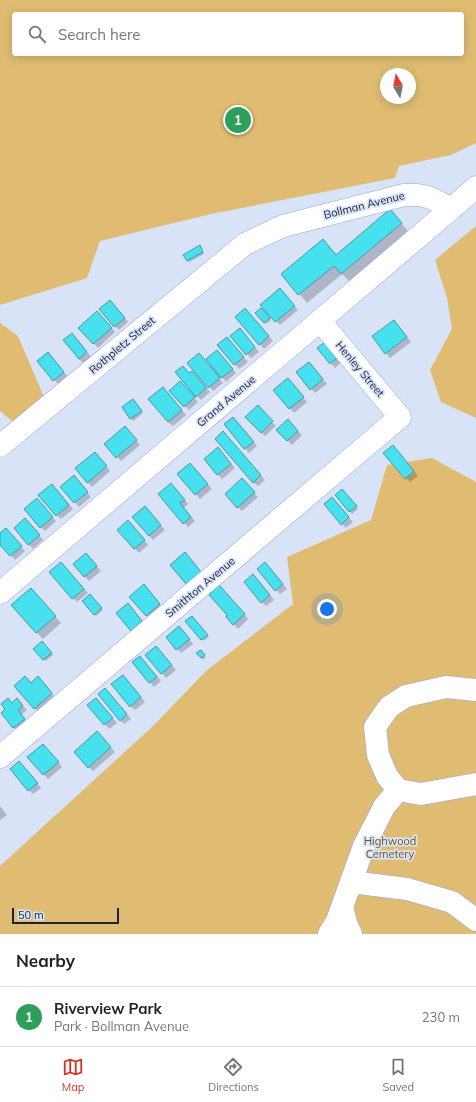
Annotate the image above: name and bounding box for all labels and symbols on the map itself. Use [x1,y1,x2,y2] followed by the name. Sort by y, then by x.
[380,68,416,104] north arrow
[225,105,251,135] pin: 1
[322,188,406,222] street label: Bollman Avenue
[86,313,158,377] street label: Rothpletz Street
[333,338,387,400] street label: Henley Street
[194,372,258,430] street label: Grand Avenue
[162,554,238,620] street label: Smithton Avenue
[317,599,337,619] your location
[364,834,416,861] park label: Highwood Cemetery
[12,906,119,925] scale bar

